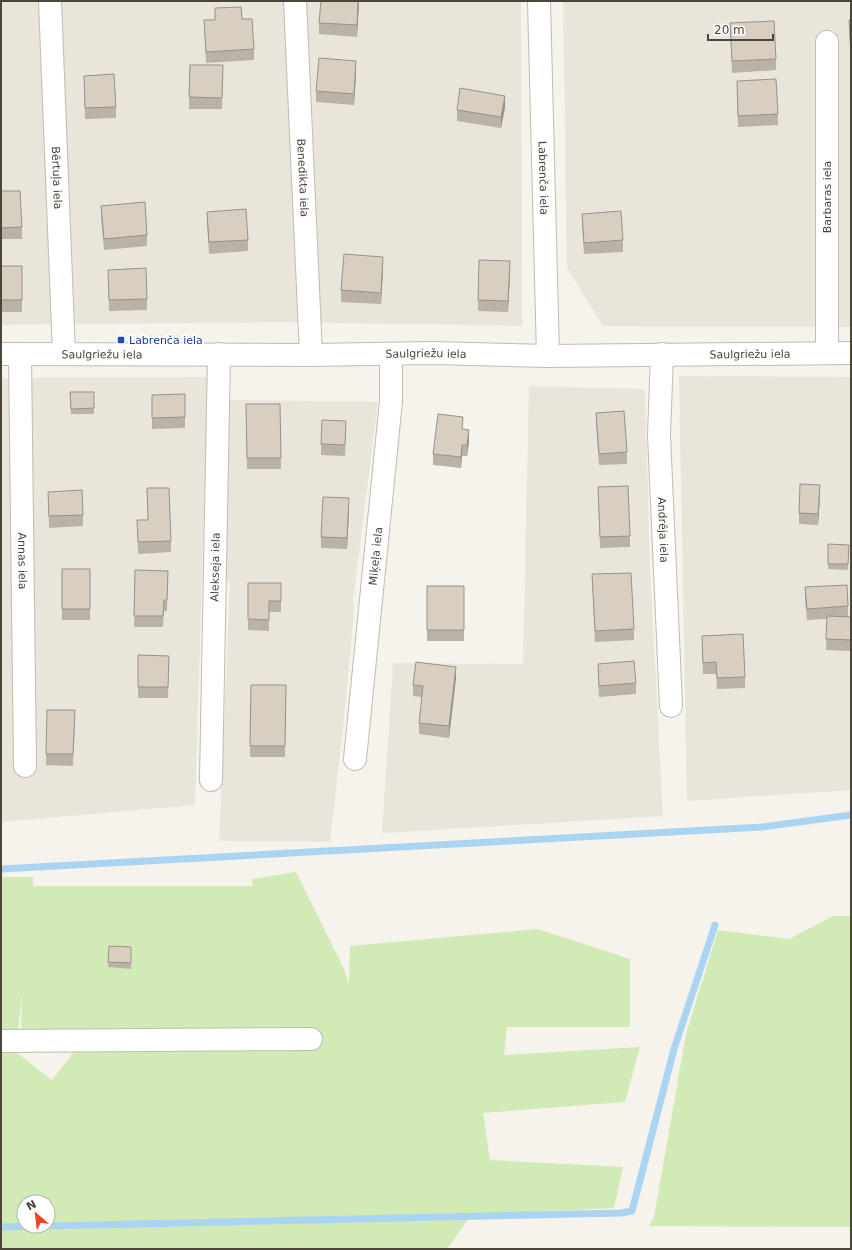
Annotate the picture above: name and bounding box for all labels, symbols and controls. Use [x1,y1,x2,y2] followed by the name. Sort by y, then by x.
[708,16,773,42] scale bar
[714,23,745,37] text: 20 m
[295,138,311,217] street label: Benedikta iela
[536,141,551,215] street label: Labrenča iela
[49,146,65,210] street label: Bērtuļa iela
[821,161,834,233] street label: Barbaras iela
[129,334,203,347] place label: Labrenča iela
[116,335,126,345] marker: Labrenča iela
[385,346,467,360] street label: Saulgriežu iela
[709,347,791,361] street label: Saulgriežu iela
[61,348,143,361] street label: Saulgriežu iela
[655,497,671,563] street label: Andrēja iela
[366,526,385,586] street label: Miķeļa iela
[16,532,29,590] street label: Annas iela
[208,532,222,602] street label: Alekseja iela
[16,1194,56,1234] north arrow
[24,1198,39,1214] text: N

